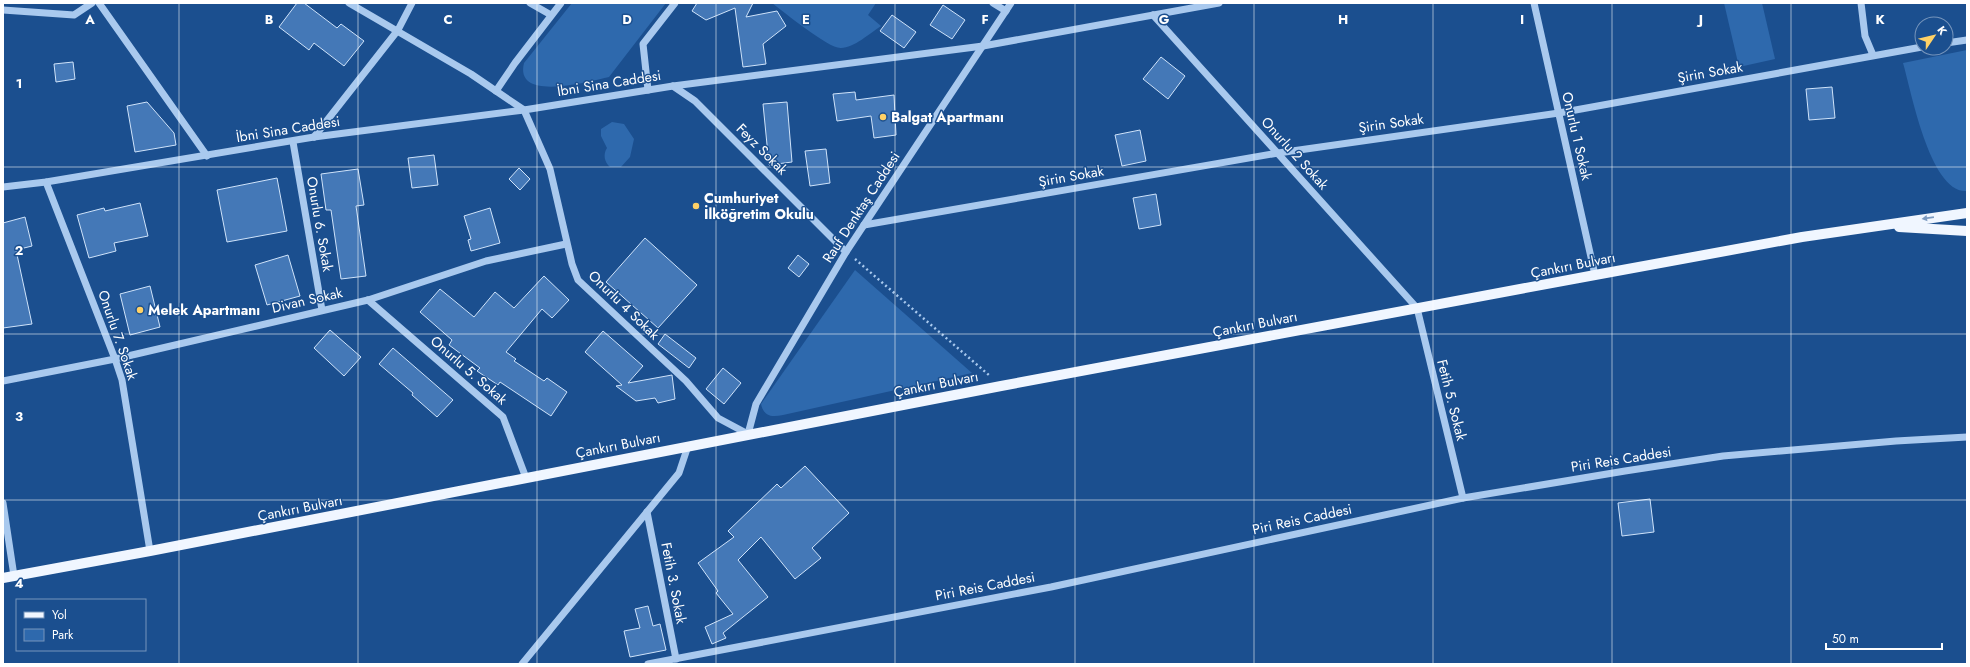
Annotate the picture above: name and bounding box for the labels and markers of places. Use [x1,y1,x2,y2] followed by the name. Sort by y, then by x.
[891,107,1004,127] place label: Balgat Apartmanı
[878,112,888,122] marker: Balgat Apartmanı
[704,188,814,224] place label: Cumhuriyet İlköğretim Okulu
[691,201,701,211] marker: Cumhuriyet İlköğretim Okulu
[148,300,260,320] place label: Melek Apartmanı
[135,305,145,315] marker: Melek Apartmanı

